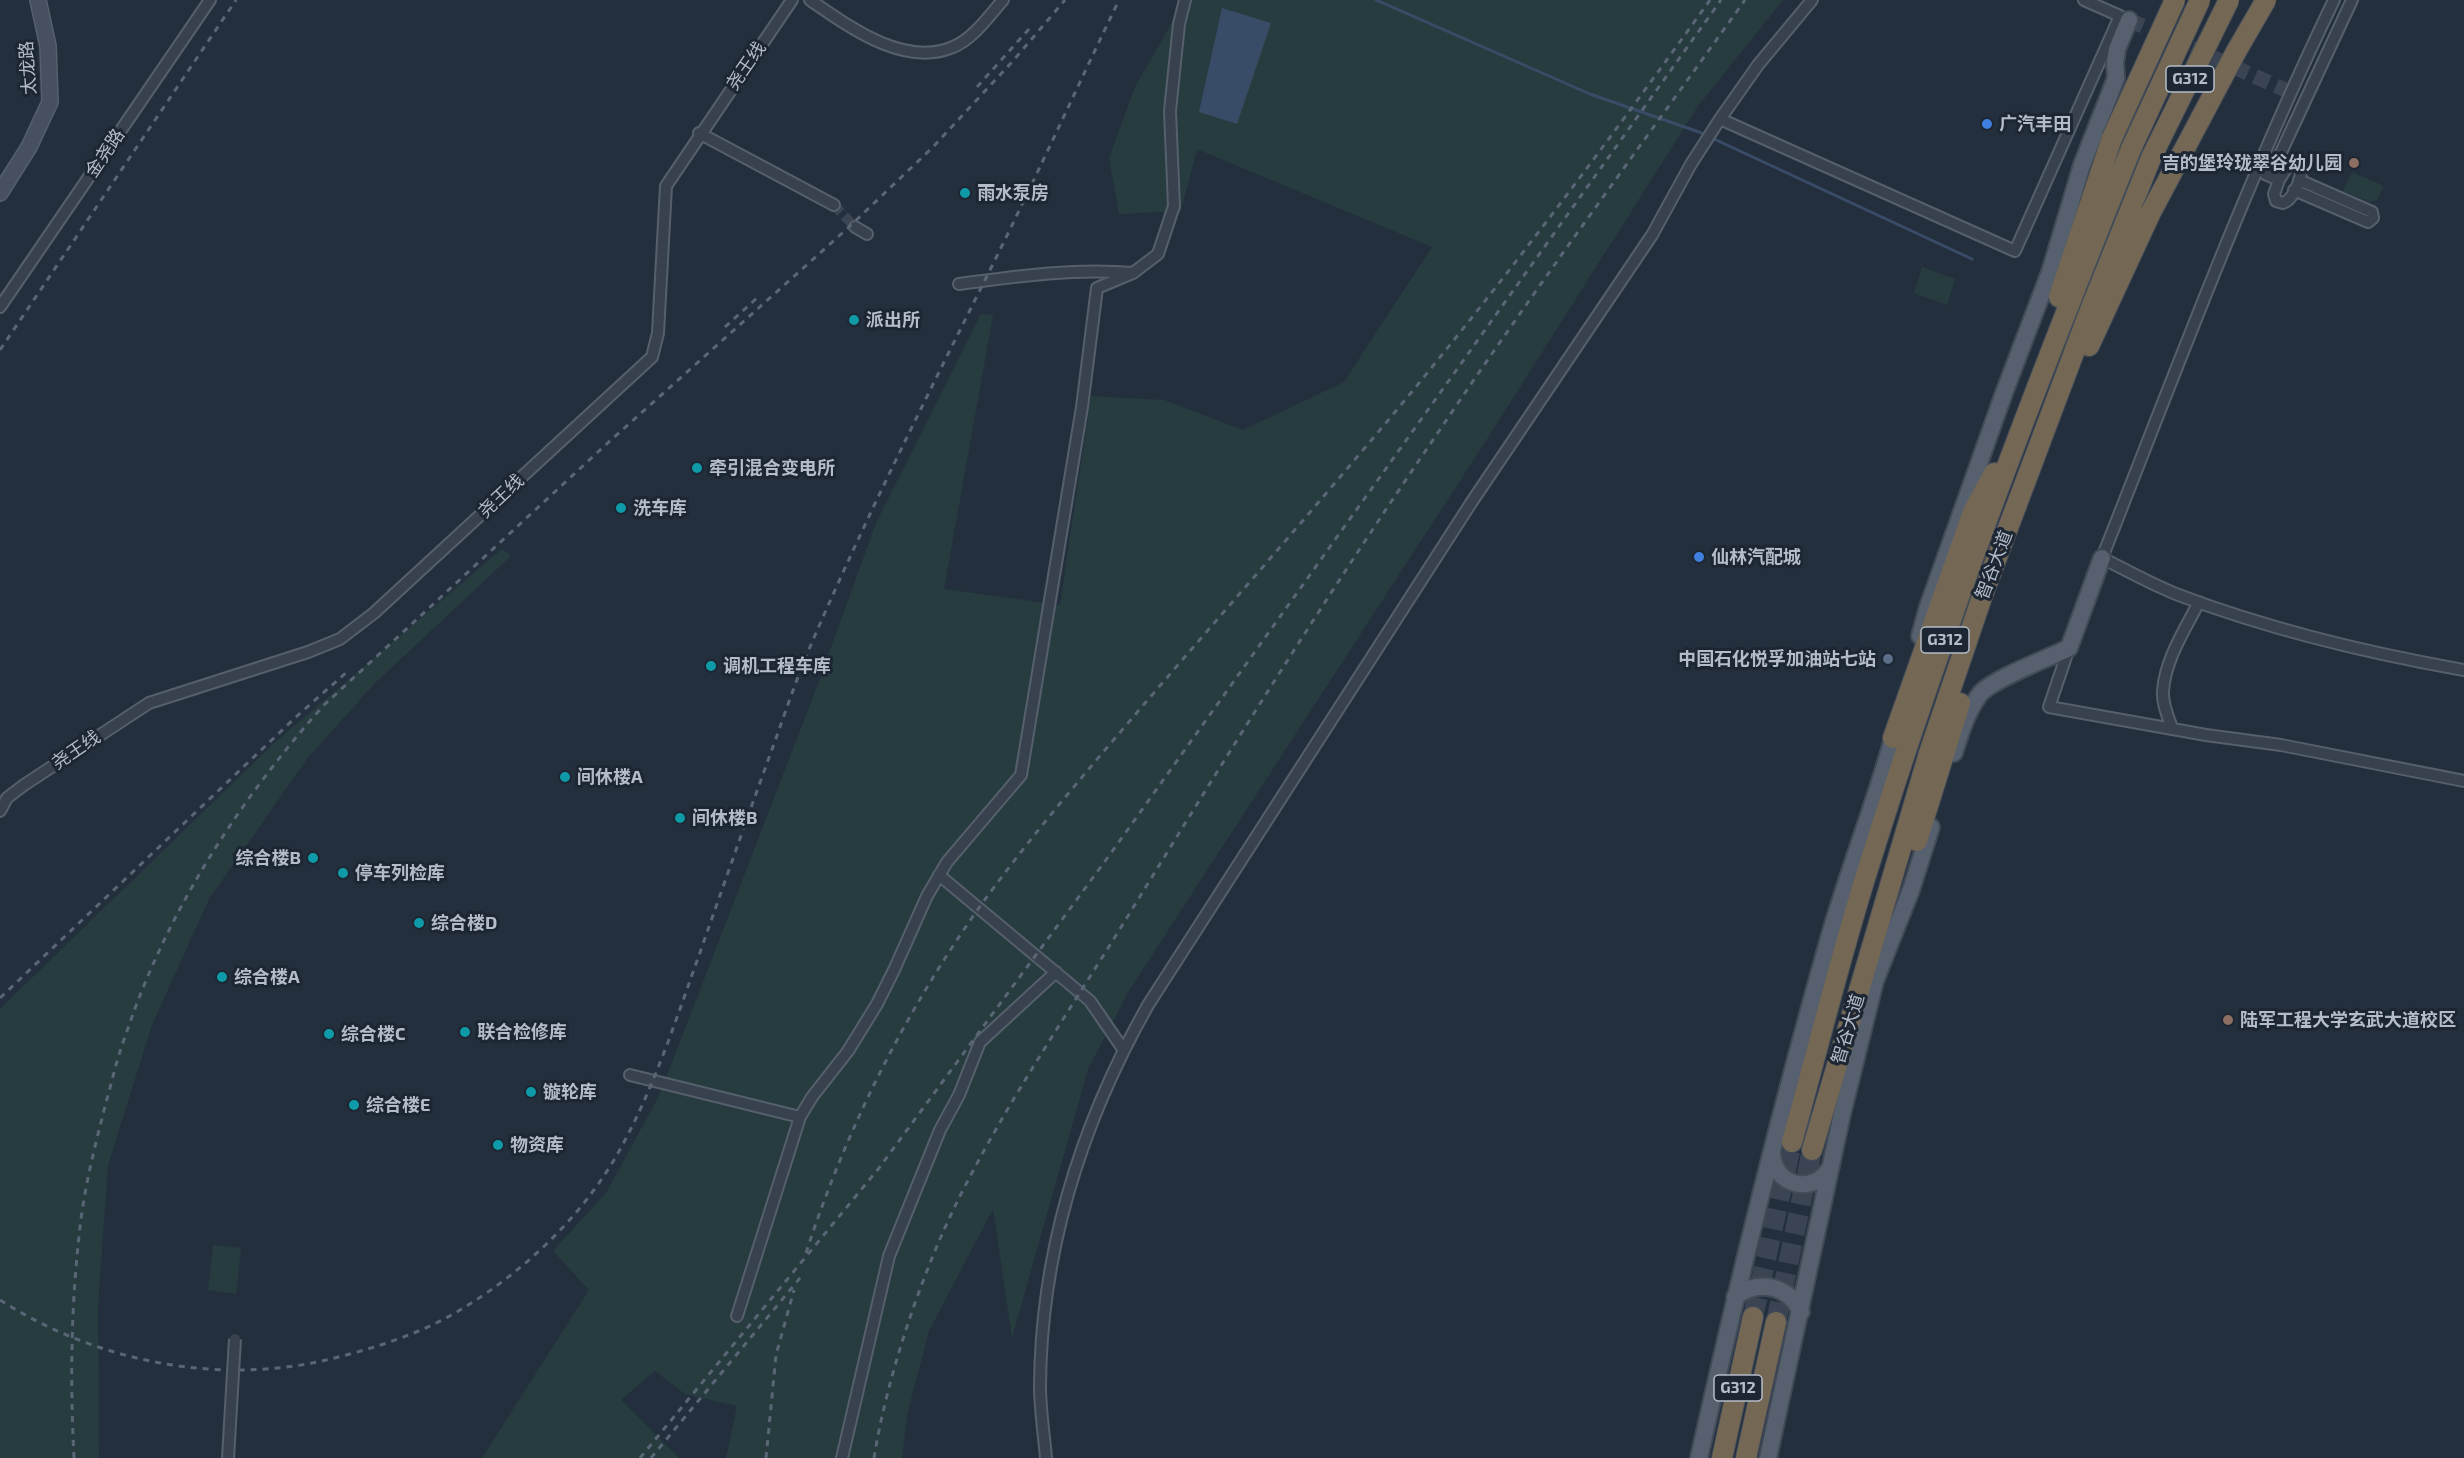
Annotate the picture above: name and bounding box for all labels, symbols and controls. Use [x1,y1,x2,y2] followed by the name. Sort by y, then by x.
[722,38,770,94] street label: 尧王线
[15,40,41,96] street label: 太龙路
[2166,66,2214,92] road number: G312
[1999,113,2071,135] place label: 广汽丰田
[1980,117,1994,131] marker: 广汽丰田
[81,125,129,181] street label: 金尧路
[2162,152,2342,174] place label: 吉的堡玲珑翠谷幼儿园
[2347,156,2361,170] marker: 吉的堡玲珑翠谷幼儿园
[977,182,1049,204] place label: 雨水泵房
[958,186,972,200] marker: 雨水泵房
[866,309,920,331] place label: 派出所
[847,313,861,327] marker: 派出所
[709,457,835,479] place label: 牵引混合变电所
[690,461,704,475] marker: 牵引混合变电所
[474,470,528,522] street label: 尧王线
[633,497,687,519] place label: 洗车库
[614,501,628,515] marker: 洗车库
[1971,528,2017,602] street label: 智谷大道
[1711,546,1801,568] place label: 仙林汽配城
[1692,550,1706,564] marker: 仙林汽配城
[1921,627,1969,653] road number: G312
[1678,648,1876,670] place label: 中国石化悦孚加油站七站
[1881,652,1895,666] marker: 中国石化悦孚加油站七站
[723,655,831,677] place label: 调机工程车库
[704,659,718,673] marker: 调机工程车库
[48,726,104,774] street label: 尧王线
[577,766,643,788] place label: 间休楼A
[558,770,572,784] marker: 间休楼A
[692,807,758,829] place label: 间休楼B
[673,811,687,825] marker: 间休楼B
[235,847,301,869] place label: 综合楼B
[306,851,320,865] marker: 综合楼B
[355,862,445,884] place label: 停车列检库
[336,866,350,880] marker: 停车列检库
[431,912,497,934] place label: 综合楼D
[412,916,426,930] marker: 综合楼D
[234,966,300,988] place label: 综合楼A
[215,970,229,984] marker: 综合楼A
[1827,991,1869,1067] street label: 智谷大道
[2240,1009,2456,1031] place label: 陆军工程大学玄武大道校区
[2221,1013,2235,1027] marker: 陆军工程大学玄武大道校区
[477,1021,567,1043] place label: 联合检修库
[341,1023,406,1045] place label: 综合楼C
[458,1025,472,1039] marker: 联合检修库
[322,1027,336,1041] marker: 综合楼C
[543,1081,597,1103] place label: 镟轮库
[524,1085,538,1099] marker: 镟轮库
[366,1094,430,1116] place label: 综合楼E
[347,1098,361,1112] marker: 综合楼E
[510,1134,564,1156] place label: 物资库
[491,1138,505,1152] marker: 物资库
[1714,1375,1762,1401] road number: G312

